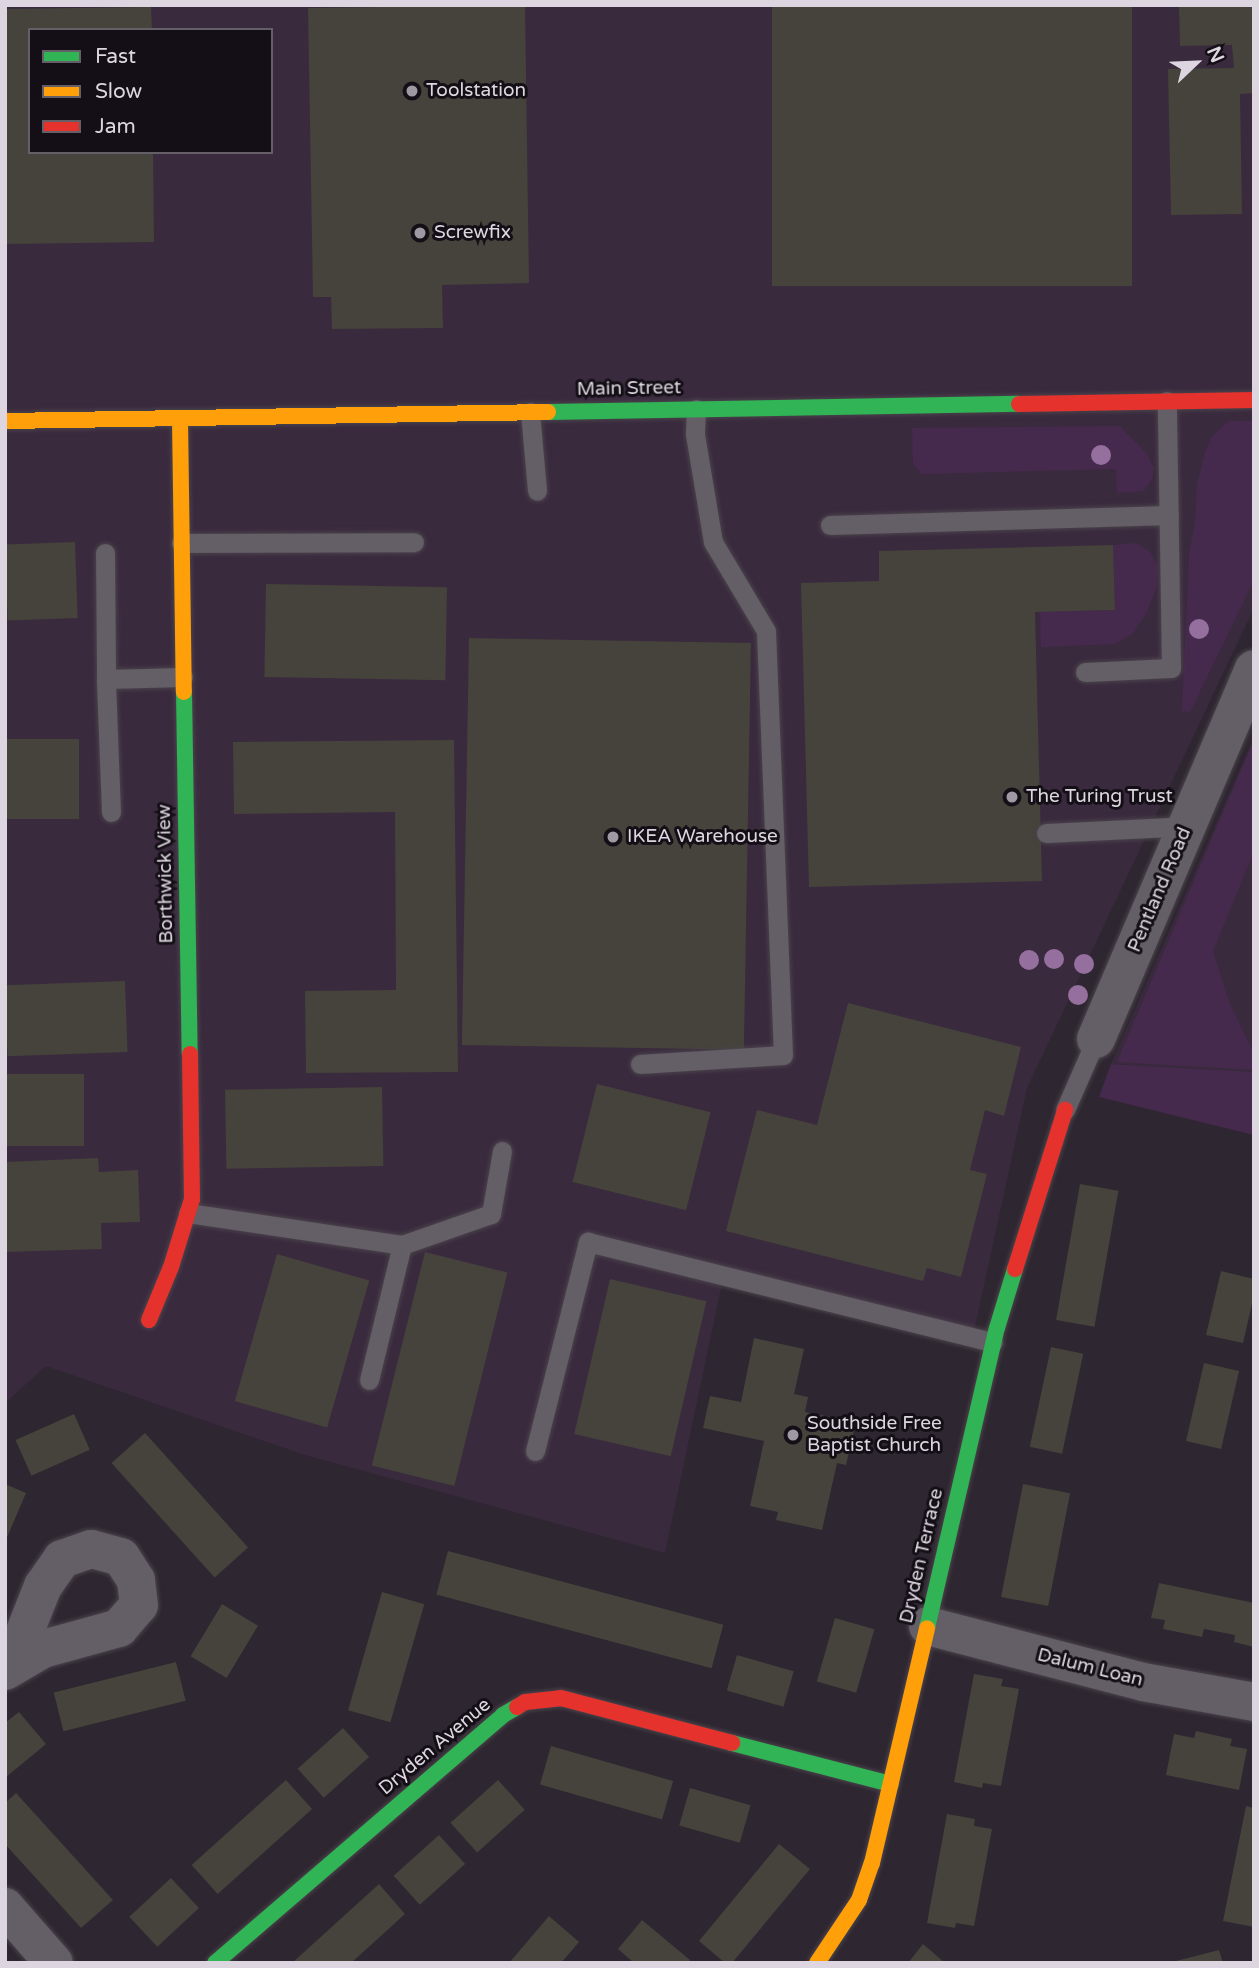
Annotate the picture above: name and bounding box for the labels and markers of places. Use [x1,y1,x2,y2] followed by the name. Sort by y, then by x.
[426,80,526,102] place label: Toolstation
[404,83,420,99] marker: Toolstation
[434,222,511,244] place label: Screwfix
[412,225,428,241] marker: Screwfix
[1026,786,1173,808] place label: The Turing Trust
[1004,789,1020,805] marker: The Turing Trust
[627,826,778,848] place label: IKEA Warehouse
[605,829,621,845] marker: IKEA Warehouse
[807,1413,942,1457] place label: Southside Free Baptist Church
[785,1427,801,1443] marker: Southside Free Baptist Church

